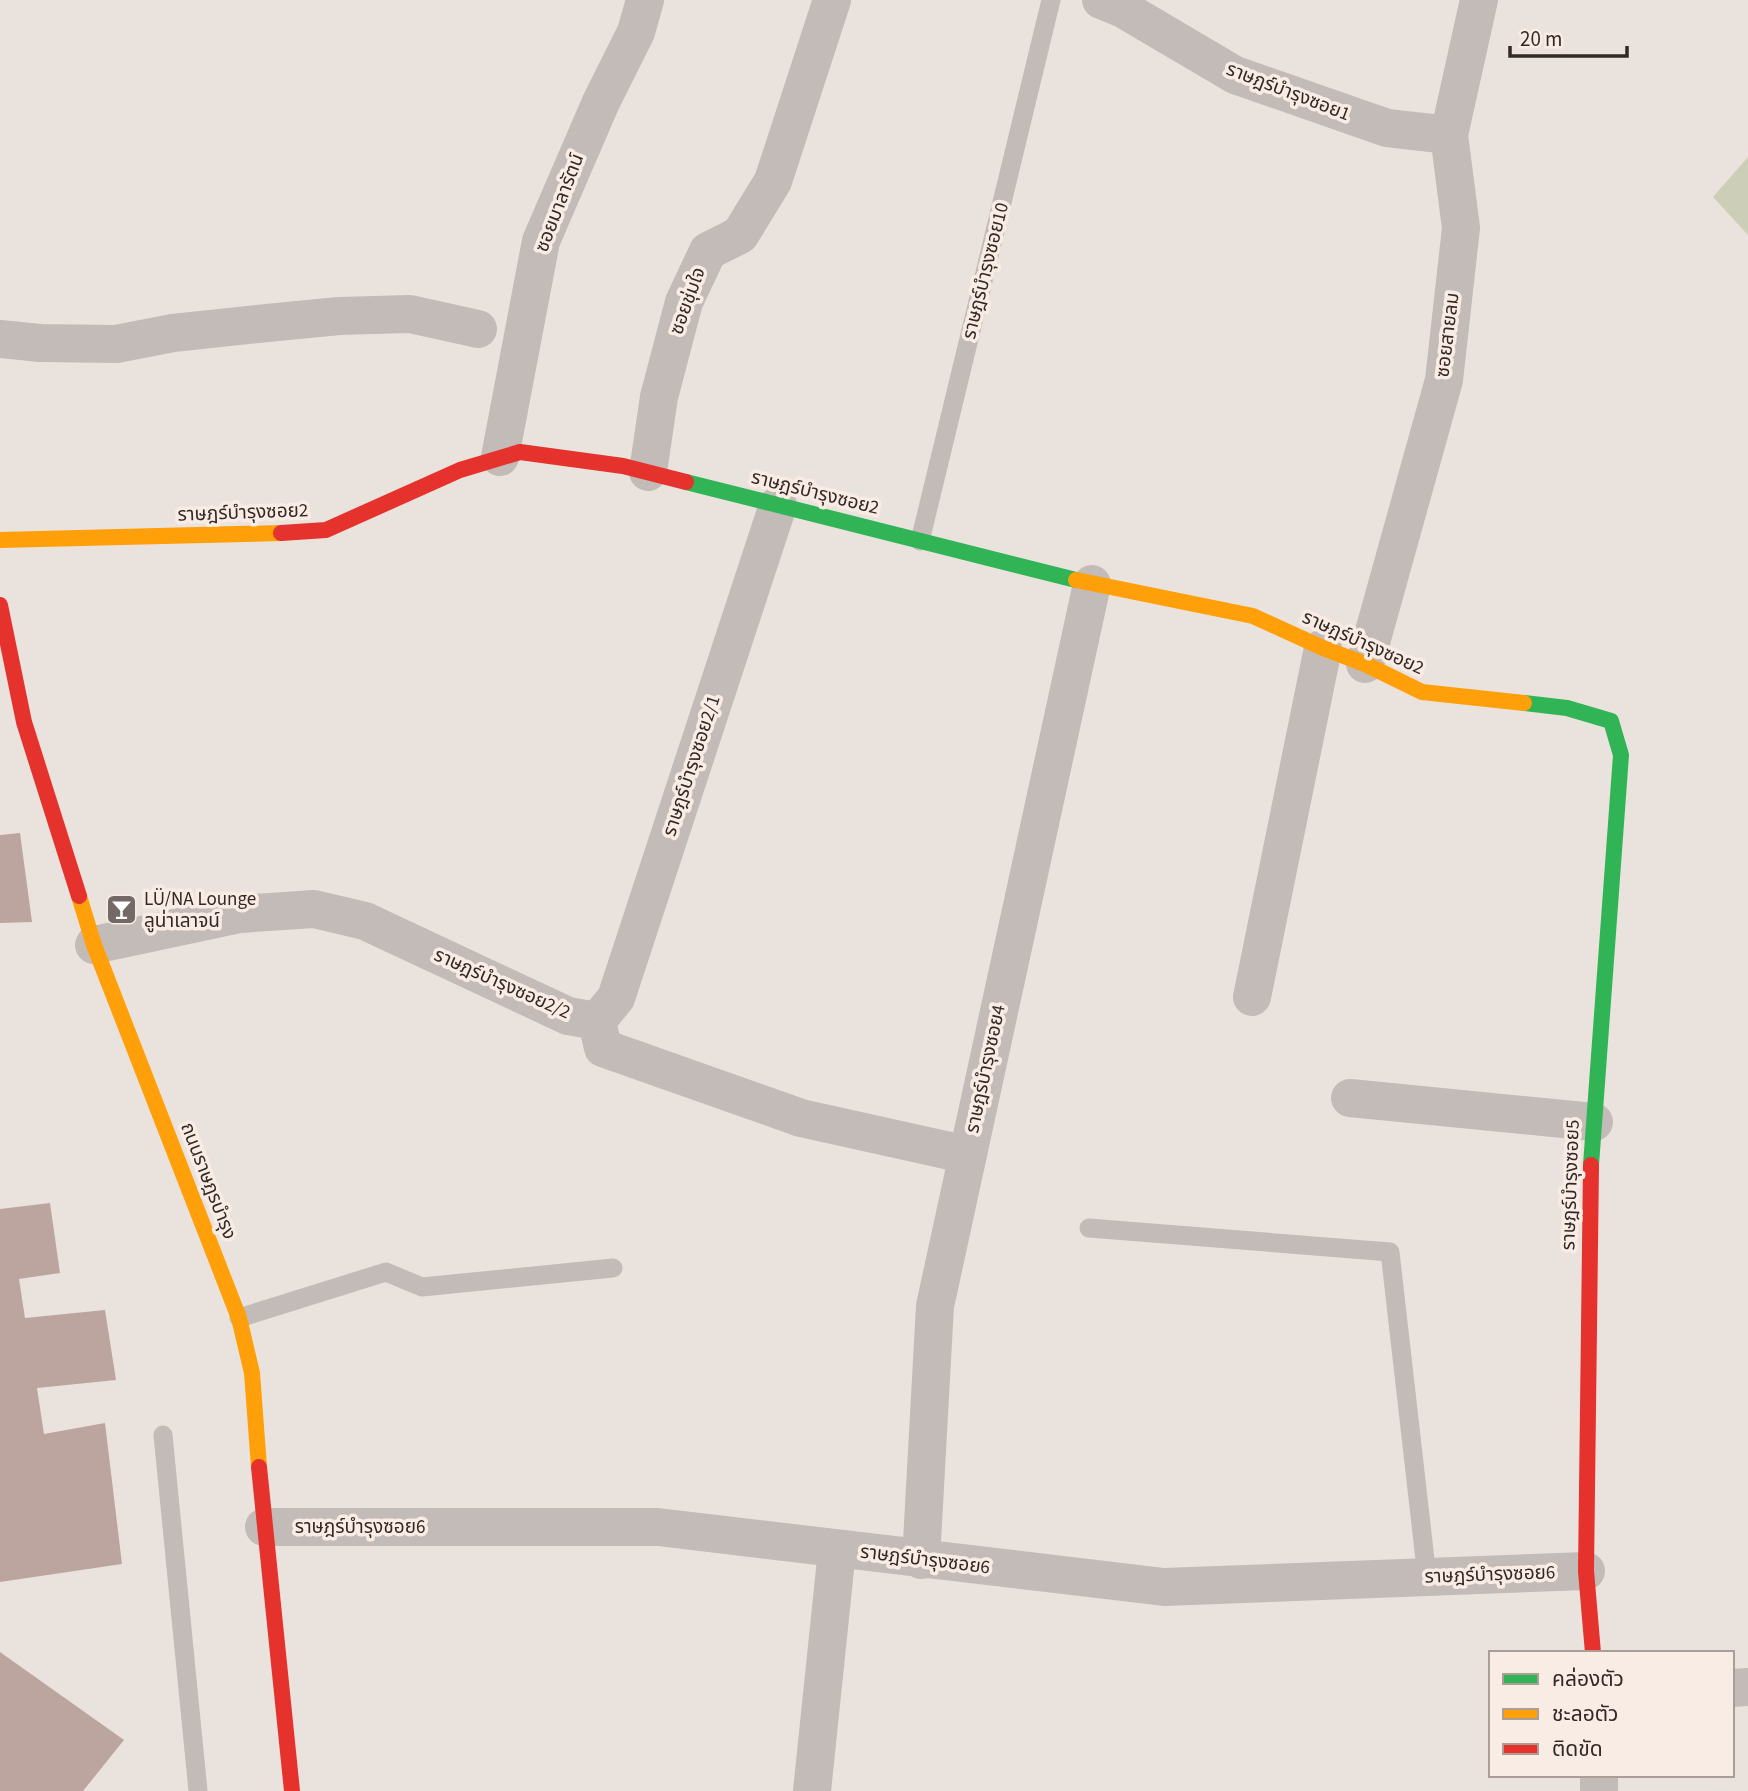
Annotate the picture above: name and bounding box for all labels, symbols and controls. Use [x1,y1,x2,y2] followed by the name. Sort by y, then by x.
[1510,14,1627,58] scale bar
[1520,24,1562,54] text: 20 m
[1222,56,1354,128] street label: ราษฎร์บำรุงซอย1
[529,150,591,256] street label: ซอยมาลารัตน์
[956,200,1016,342] street label: ราษฎร์บำรุงซอย10
[663,264,713,338] street label: ซอยชุ่มใจ
[1429,291,1467,379] street label: ซอยสายลม
[748,464,882,522] street label: ราษฎร์บำรุงซอย2
[177,497,309,529] street label: ราษฎร์บำรุงซอย2
[1298,604,1428,682] street label: ราษฎร์บำรุงซอย2
[656,692,728,840] street label: ราษฎร์บำรุงซอย2/1
[144,886,256,935] place label: LÜ/NA Lounge ลูน่าเลาจน์
[104,893,138,927] bar icon: LÜ/NA Lounge ลูน่าเลาจน์
[429,942,575,1026] street label: ราษฎร์บำรุงซอย2/2
[959,1002,1013,1136] street label: ราษฎร์บำรุงซอย4
[173,1119,243,1243] street label: ถนนราษฎรบำรุง
[1555,1119,1587,1251] street label: ราษฎร์บำรุงซอย5
[295,1514,425,1541] street label: ราษฎร์บำรุงซอย6
[858,1539,992,1581] street label: ราษฎร์บำรุงซอย6
[1424,1559,1556,1591] street label: ราษฎร์บำรุงซอย6
[1489,1651,1734,1777] legend
[1552,1664,1624,1694] text: คล่องตัว
[1552,1699,1618,1729] text: ชะลอตัว
[1552,1734,1603,1764] text: ติดขัด

